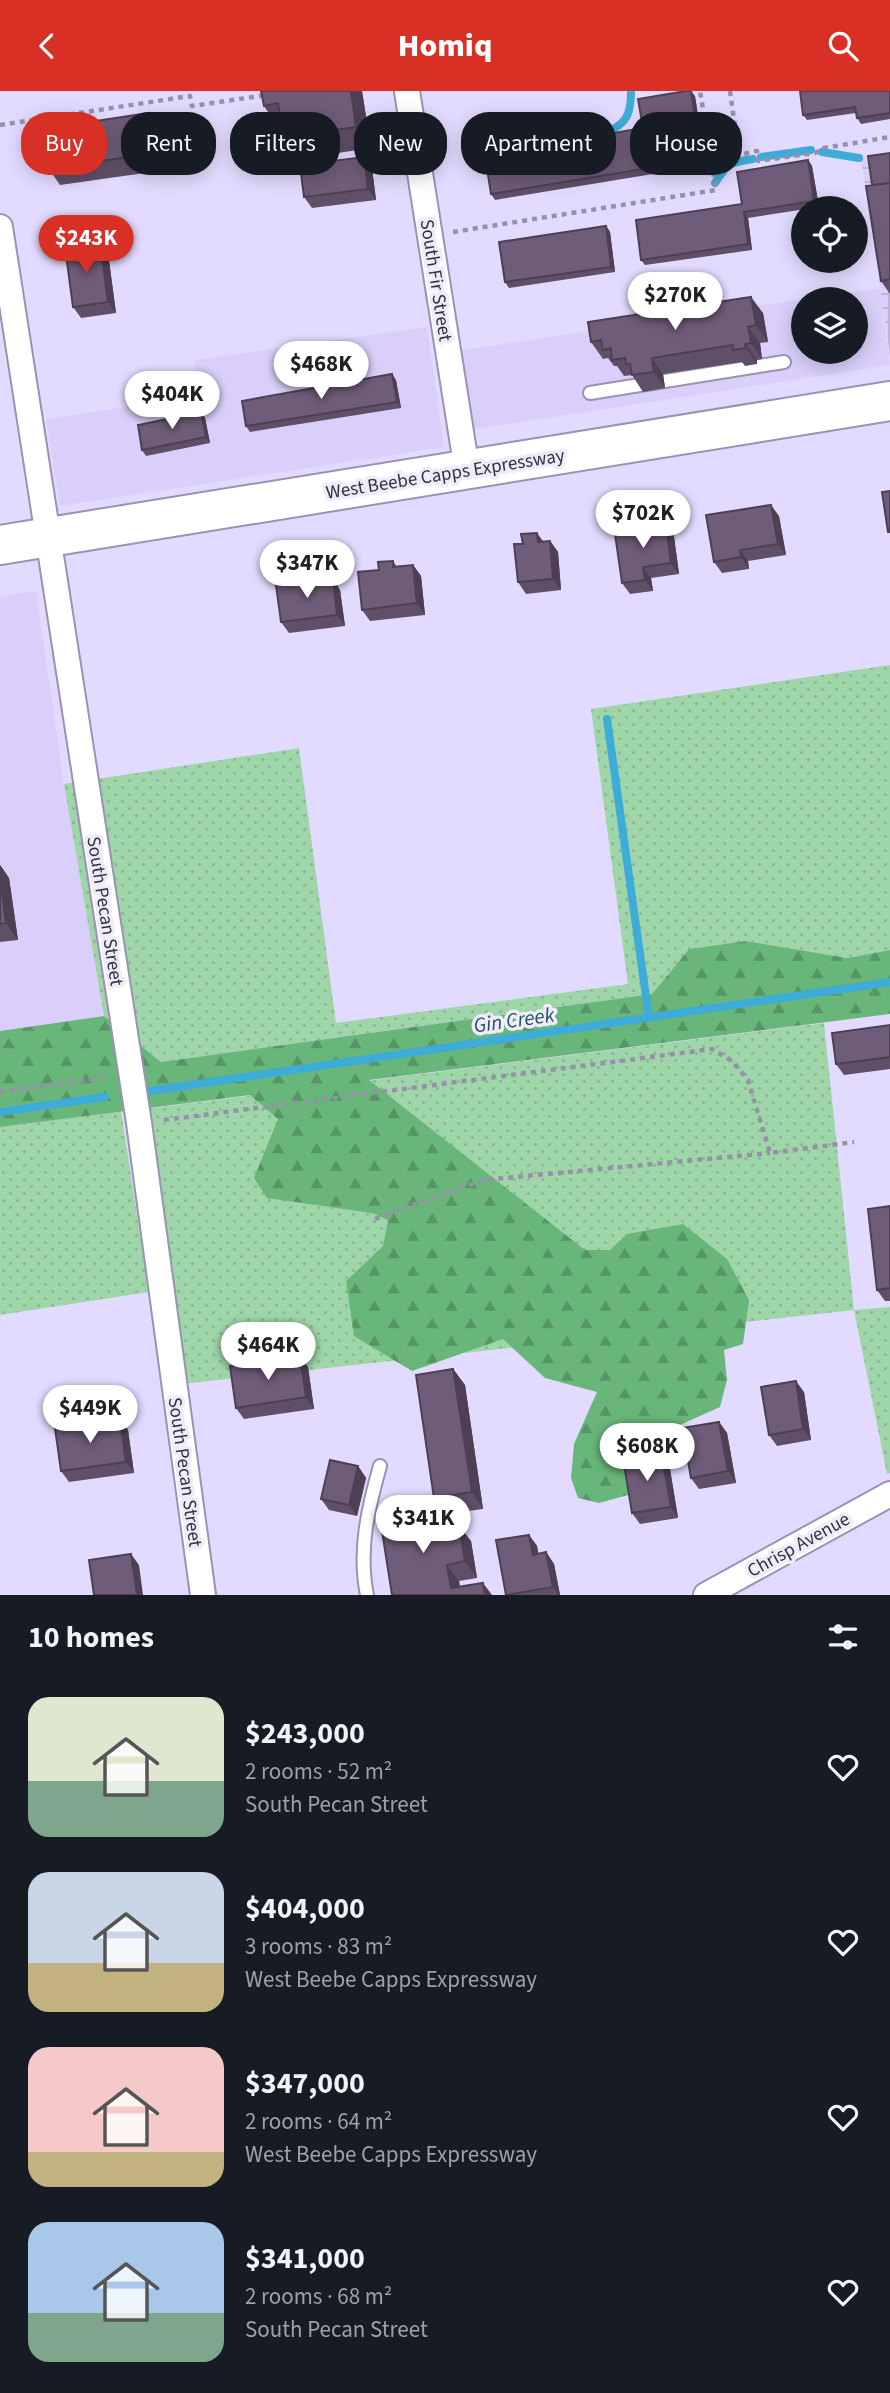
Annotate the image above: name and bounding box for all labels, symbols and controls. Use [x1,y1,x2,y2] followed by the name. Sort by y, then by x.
[398,23,492,69] text: Homiq
[28,27,66,65] icon: back
[824,27,862,65] icon: search
[21,112,107,175] chip: Buy
[121,112,216,175] chip: Rent
[230,112,340,175] chip: Filters
[354,112,447,175] chip: New
[461,112,616,175] chip: Apartment
[630,112,742,175] chip: House
[791,196,868,364] map controls
[791,196,868,273] button: locate
[37,215,135,275] pin: $243K
[413,217,459,344] street label: South Fir Street
[55,221,117,254] text: $243K
[626,273,724,332] pin: $270K
[644,278,706,311] text: $270K
[791,287,868,364] button: layers
[272,341,370,401] pin: $468K
[290,347,352,380] text: $468K
[123,371,221,431] pin: $404K
[141,377,203,410] text: $404K
[324,442,567,507] street label: West Beebe Capps Expressway
[594,491,692,550] pin: $702K
[612,496,674,529] text: $702K
[258,540,356,600] pin: $347K
[276,546,338,579] text: $347K
[79,835,130,988] street label: South Pecan Street
[472,999,557,1041] water label: Gin Creek
[219,1323,317,1382] pin: $464K
[237,1328,299,1361] text: $464K
[41,1385,139,1445] pin: $449K
[59,1391,121,1424] text: $449K
[161,1396,208,1549] street label: South Pecan Street
[598,1423,696,1483] pin: $608K
[616,1429,678,1462] text: $608K
[374,1495,472,1555] pin: $341K
[392,1501,454,1534] text: $341K
[743,1506,855,1585] street label: Chrisp Avenue
[28,1616,154,1659] text: 10 homes
[824,1618,862,1656] icon: filters
[245,1712,365,1755] text: $243,000
[84,1725,168,1809] icon: home
[824,1748,862,1786] icon: heart
[245,1755,392,1788] text: 2 rooms · 52 m²
[245,1788,428,1821] text: South Pecan Street
[245,1887,365,1930] text: $404,000
[84,1900,168,1984] icon: home
[824,1923,862,1961] icon: heart
[245,1930,392,1963] text: 3 rooms · 83 m²
[245,1963,537,1996] text: West Beebe Capps Expressway
[245,2062,365,2105] text: $347,000
[84,2075,168,2159] icon: home
[824,2098,862,2136] icon: heart
[245,2105,392,2138] text: 2 rooms · 64 m²
[245,2138,537,2171] text: West Beebe Capps Expressway
[245,2237,365,2280] text: $341,000
[84,2250,168,2334] icon: home
[824,2273,862,2311] icon: heart
[245,2280,392,2313] text: 2 rooms · 68 m²
[245,2313,428,2346] text: South Pecan Street

